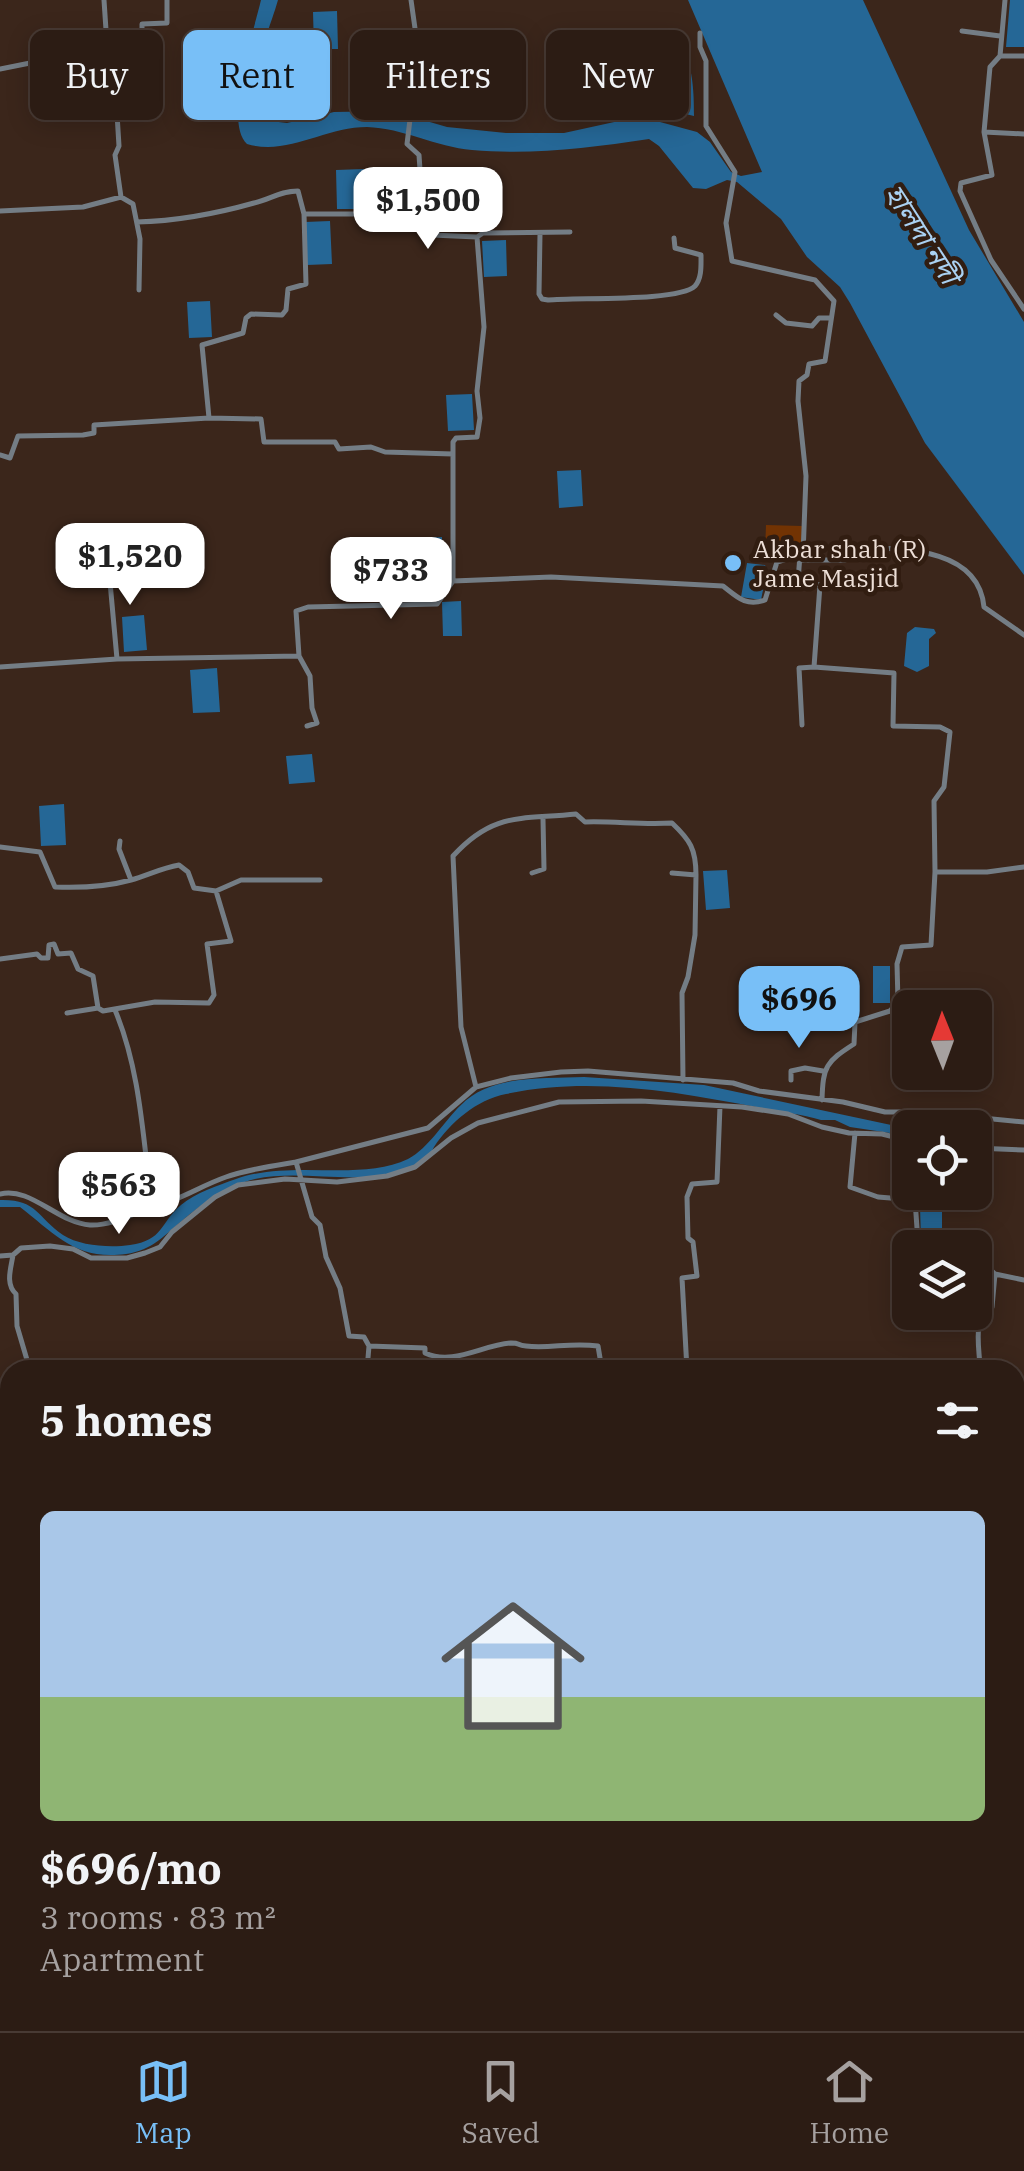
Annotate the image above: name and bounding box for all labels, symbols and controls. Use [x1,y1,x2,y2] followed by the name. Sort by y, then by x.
[30,30,163,120] chip: Buy
[183,30,330,120] chip: Rent
[350,30,526,120] chip: Filters
[546,30,689,120] chip: New
[347,167,509,252] pin: $1,500
[877,177,971,295] water label: হালদা নদী
[376,178,480,220] text: $1,500
[49,523,211,608] pin: $1,520
[753,532,926,594] place label: Akbar shah (R) Jame Masjid
[78,534,182,576] text: $1,520
[332,537,450,622] pin: $733
[353,548,429,590] text: $733
[722,552,744,574] marker: Akbar shah (R) Jame Masjid
[740,966,858,1051] pin: $696
[761,977,837,1019] text: $696
[892,990,992,1090] north arrow
[892,990,992,1330] map controls
[892,1110,992,1210] button: locate
[60,1152,178,1237] pin: $563
[81,1163,157,1205] text: $563
[892,1230,992,1330] button: layers
[40,1393,213,1448] text: 5 homes
[930,1393,985,1448] icon: filters
[423,1576,603,1756] icon: home
[40,1841,222,1896] text: $696/mo
[40,1896,276,1938] text: 3 rooms · 83 m²
[40,1938,204,1980] text: Apartment
[135,2054,192,2151] tab: Map
[461,2054,540,2151] tab: Saved
[810,2054,889,2151] tab: Home

